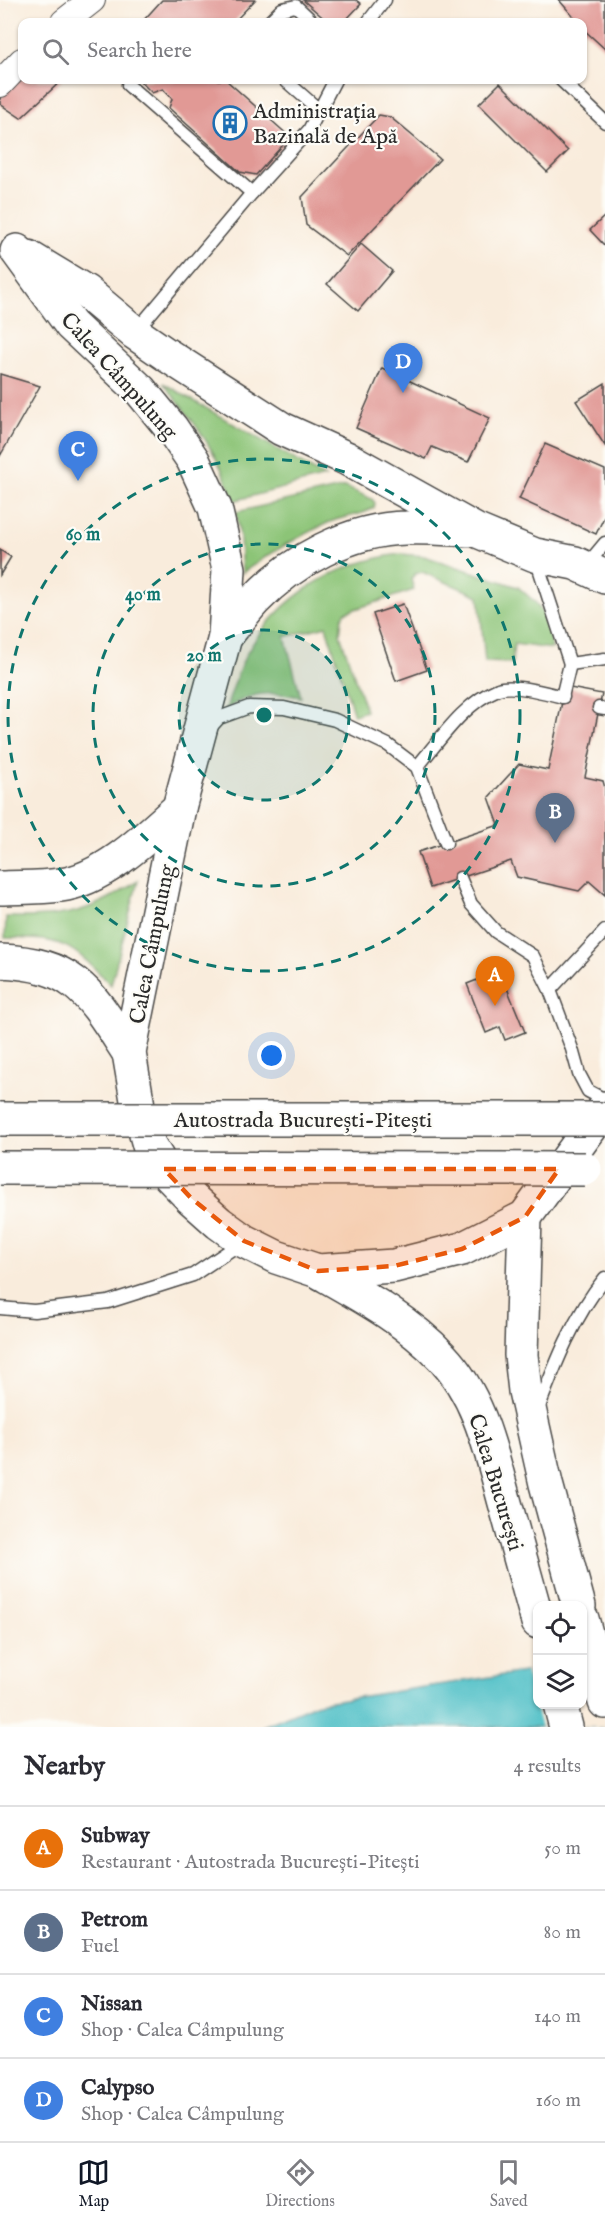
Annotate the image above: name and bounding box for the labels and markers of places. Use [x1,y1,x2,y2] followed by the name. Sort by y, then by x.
[252,98,398,151] place label: Administrația Bazinală de Apă
[212,105,248,141] building icon: Administrația Bazinală de Apă
[384,344,422,393] pin: D
[58,432,98,481] pin: C
[254,705,274,725] centre of rings
[536,794,574,843] pin: B
[476,956,514,1006] pin: A

